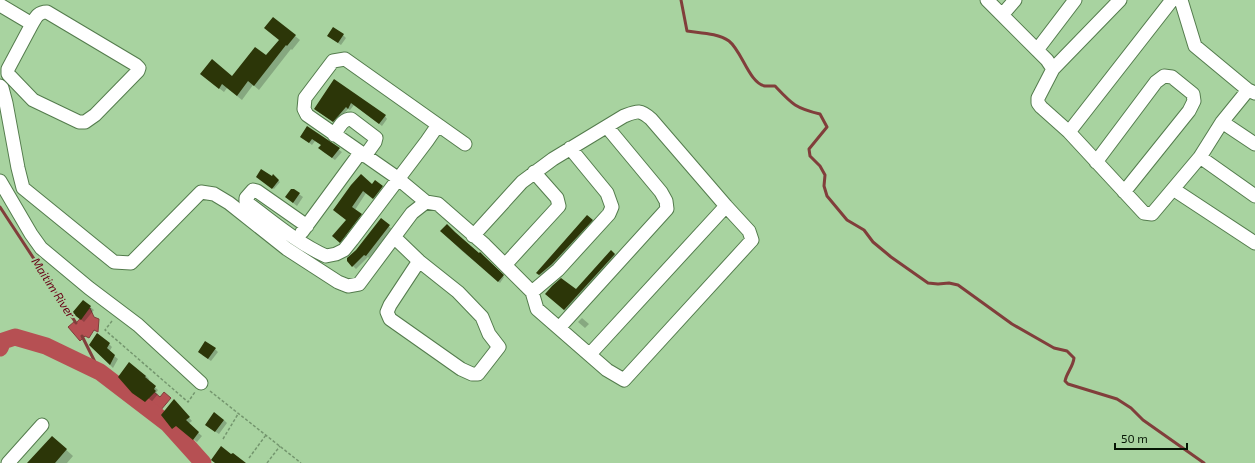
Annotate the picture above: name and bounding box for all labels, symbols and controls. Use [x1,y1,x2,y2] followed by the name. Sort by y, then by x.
[29,255,79,320] water label: Maitim River
[1115,425,1187,451] scale bar
[1121,431,1148,445] text: 50 m

